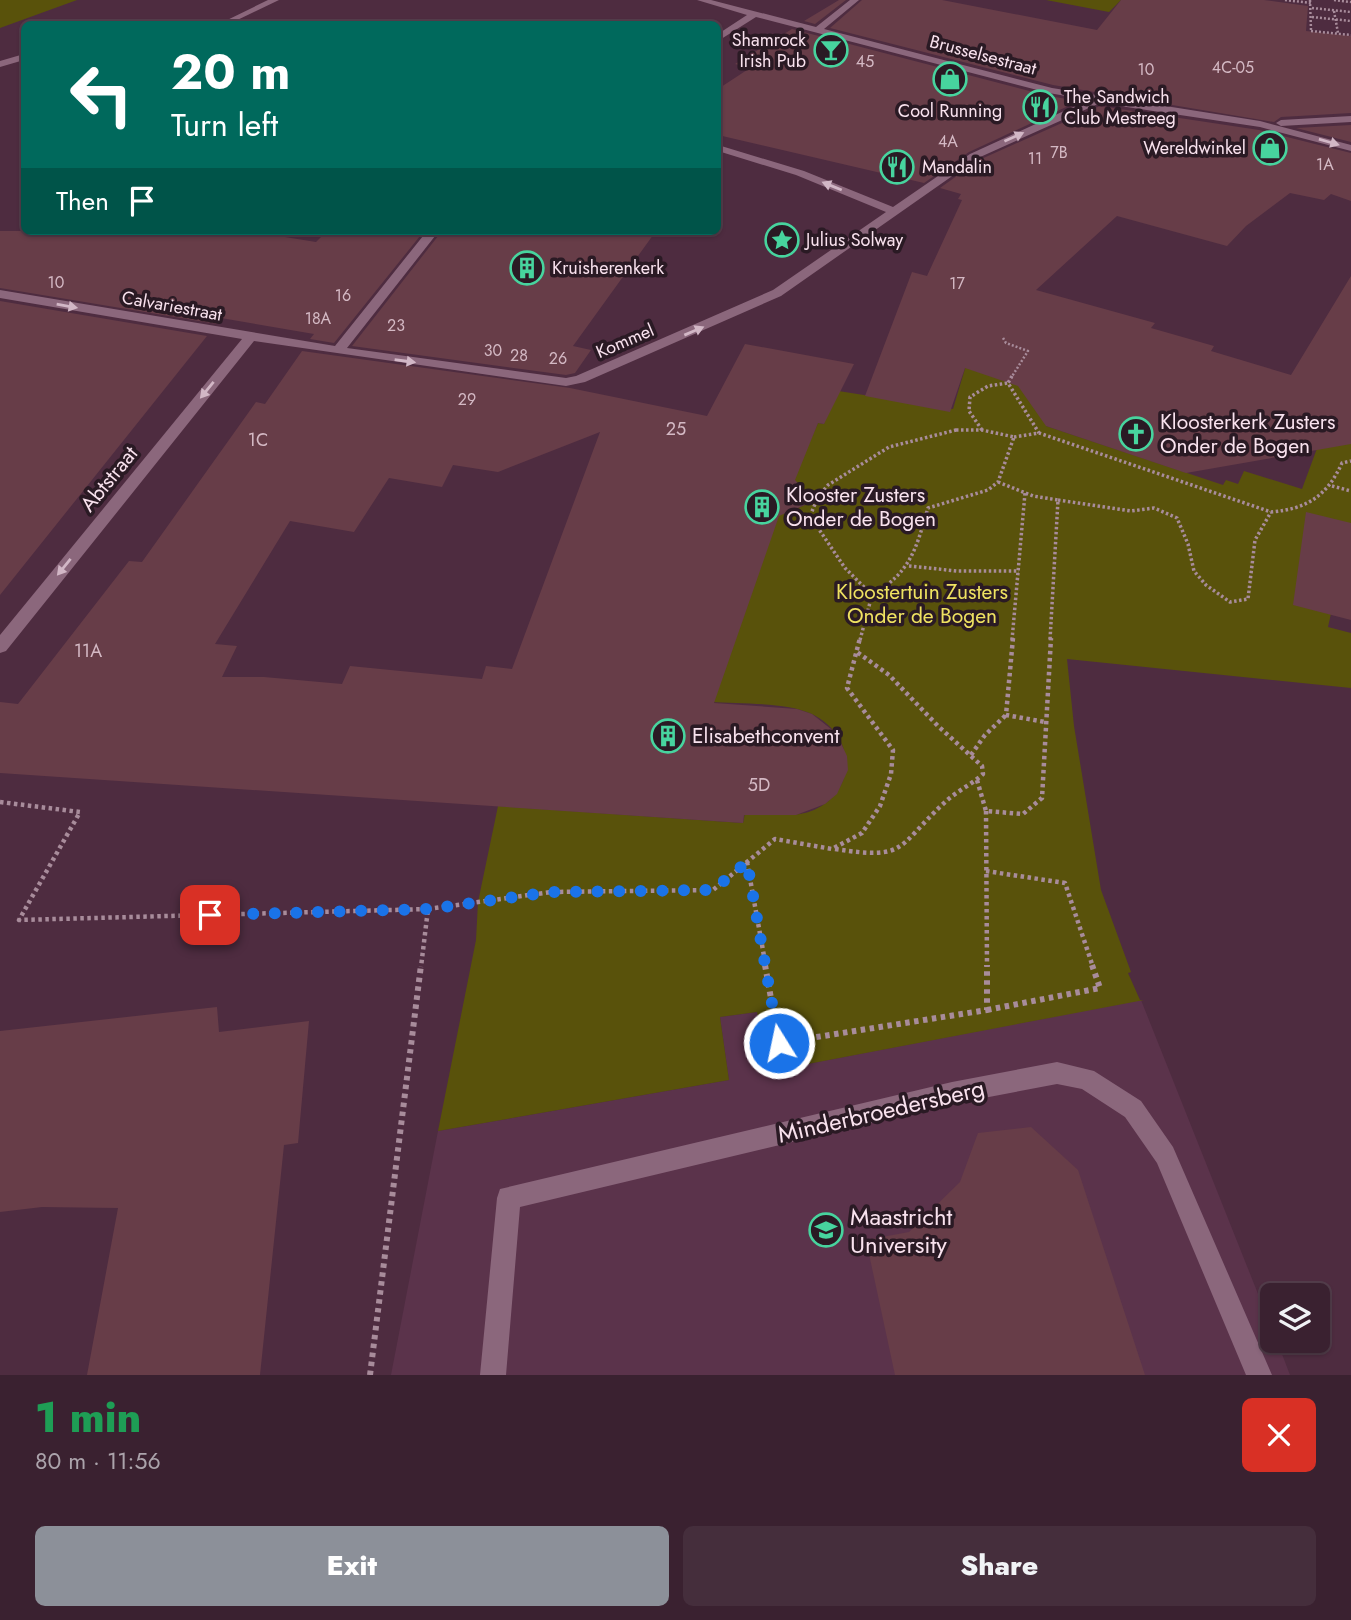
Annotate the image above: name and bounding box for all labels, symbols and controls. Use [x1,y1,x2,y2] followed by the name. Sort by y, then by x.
[732,27,806,74] place label: Shamrock Irish Pub
[927,28,1040,82] street label: Brusselsestraat
[812,31,850,69] bar icon: Shamrock Irish Pub
[171,37,290,107] text: 20 m
[56,49,147,140] icon: left
[856,50,874,73] house number: 45
[1212,56,1254,79] house number: 4C-05
[1138,58,1154,81] house number: 10
[931,60,969,98] shop icon: Cool Running
[1064,84,1176,131] place label: The Sandwich Club Mestreeg
[1021,88,1059,126] restaurant icon: The Sandwich Club Mestreeg
[898,98,1002,124] place label: Cool Running
[171,102,278,148] text: Turn left
[1251,129,1289,167] shop icon: Wereldwinkel
[938,130,958,153] house number: 4A
[1003,131,1024,142] one-way arrow
[1143,135,1246,161] place label: Wereldwinkel
[1319,137,1341,148] one-way arrow
[1050,141,1068,164] house number: 7B
[1028,147,1042,170] house number: 11
[878,148,916,186] restaurant icon: Mandalin
[1316,153,1334,176] house number: 1A
[922,154,992,180] place label: Mandalin
[821,181,842,192] one-way arrow
[56,182,109,220] text: Then
[123,182,161,220] icon: arrive
[763,221,801,259] place icon: Julius Solway
[804,227,903,253] place label: Julius Solway
[508,249,546,287] building icon: Kruisherenkerk
[552,255,664,281] place label: Kruisherenkerk
[48,271,64,294] house number: 10
[949,272,965,295] house number: 17
[120,284,225,328] street label: Calvariestraat
[335,284,351,307] house number: 16
[56,301,78,312] one-way arrow
[305,307,332,330] house number: 18A
[387,314,405,337] house number: 23
[592,317,658,365] street label: Kommel
[684,325,705,336] one-way arrow
[484,339,502,362] house number: 30
[510,344,528,367] house number: 28
[549,347,567,370] house number: 26
[394,356,416,367] one-way arrow
[200,382,215,399] one-way arrow
[458,388,476,411] house number: 29
[1160,407,1335,461] place label: Kloosterkerk Zusters Onder de Bogen
[1117,415,1155,453] church icon: Kloosterkerk Zusters Onder de Bogen
[666,416,686,442] house number: 25
[248,427,268,453] house number: 1C
[73,440,145,518] street label: Abtstraat
[786,480,936,534] place label: Klooster Zusters Onder de Bogen
[743,488,781,526] building icon: Klooster Zusters Onder de Bogen
[57,558,72,576] one-way arrow
[836,577,1008,631] park label: Kloostertuin Zusters Onder de Bogen
[74,638,102,664] house number: 11A
[649,717,687,755] building icon: Elisabethconvent
[692,721,839,751] place label: Elisabethconvent
[748,772,770,798] house number: 5D
[180,885,240,945] pin
[191,896,229,934] icon: arrive
[742,1006,816,1080] position arrow
[774,1070,988,1152] street label: Minderbroedersberg
[850,1199,953,1262] place label: Maastricht University
[807,1211,845,1249] school or university icon: Maastricht University
[1260,1283,1330,1353] map controls
[1260,1283,1330,1353] button: layers
[35,1387,141,1448] text: 1 min
[1242,1398,1316,1472] button: close
[35,1444,161,1478] text: 80 m · 11:56
[35,1526,669,1606] button: Exit
[683,1526,1316,1606] button: Share

